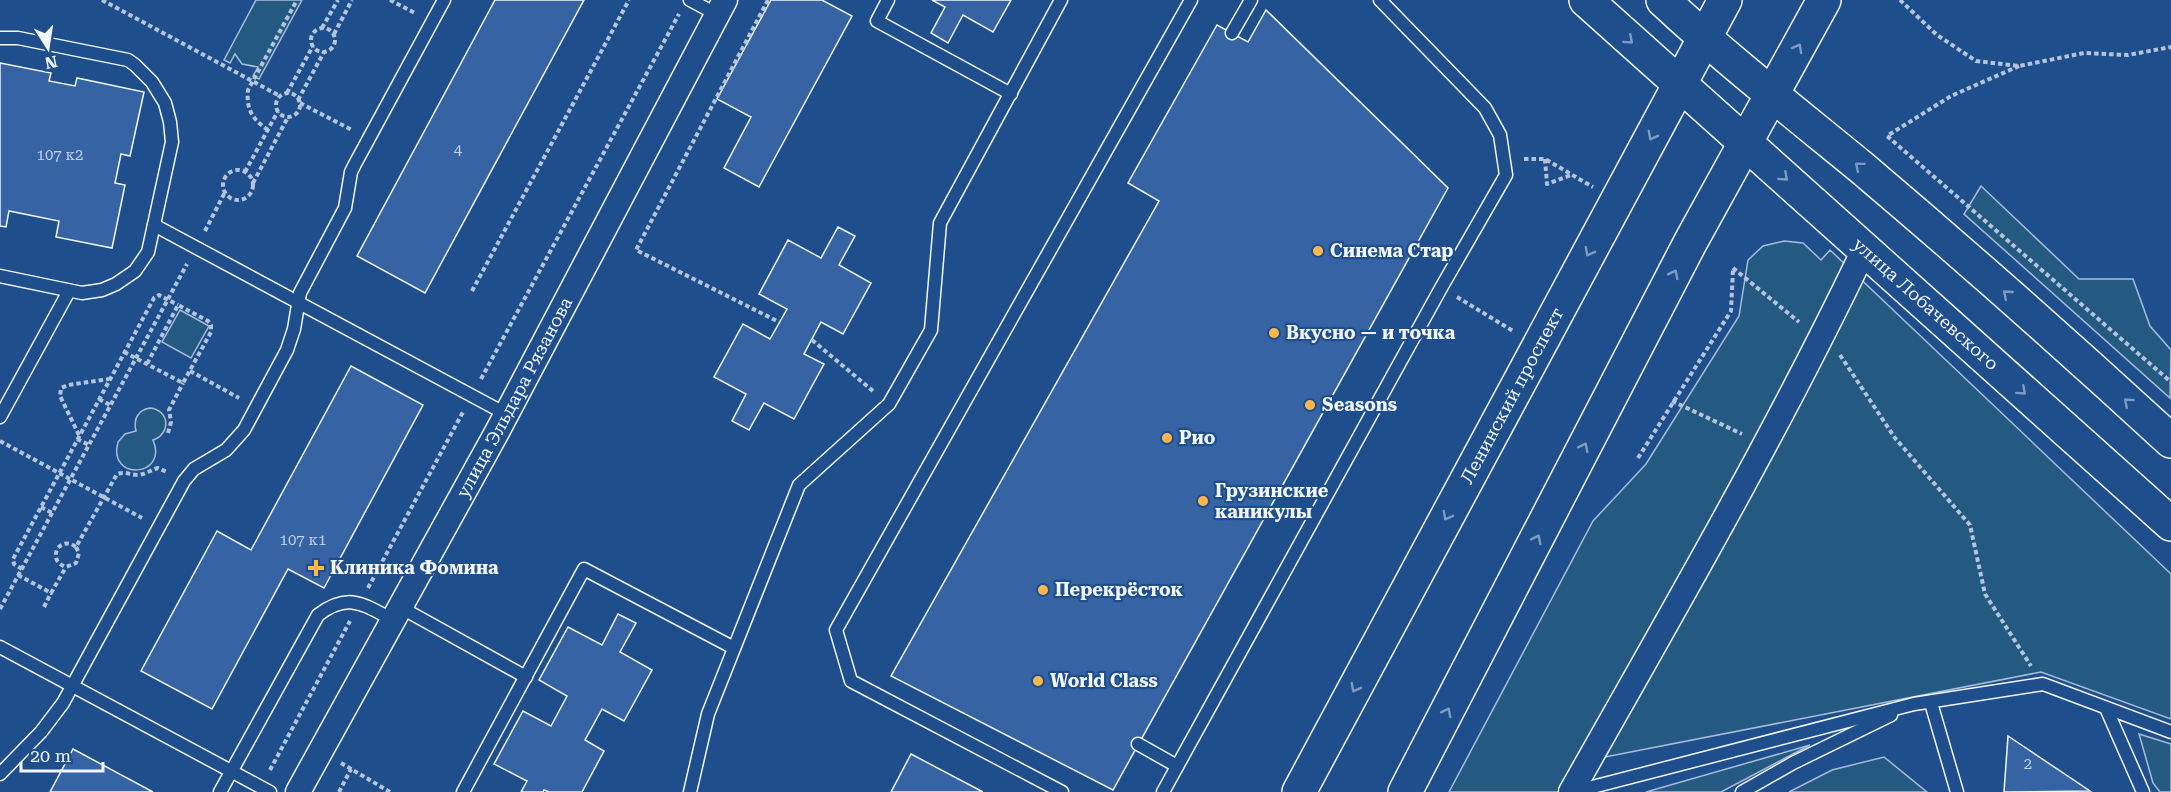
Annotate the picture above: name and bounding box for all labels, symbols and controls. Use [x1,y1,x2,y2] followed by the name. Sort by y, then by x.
[18,18,78,78] north arrow
[1622,33,1633,44] one-way arrow
[1791,44,1802,54] one-way arrow
[43,52,59,73] text: N
[1648,130,1659,140] one-way arrow
[454,141,463,159] house number: 4
[37,146,83,164] house number: 107 к2
[1855,162,1866,173] one-way arrow
[1777,170,1788,181] one-way arrow
[1849,233,2003,374] street label: улица Лобачевского
[1330,240,1453,261] place label: Синема Стар
[1311,244,1325,258] marker: Синема Стар
[1585,246,1597,257] one-way arrow
[1667,270,1678,280] one-way arrow
[2002,290,2013,301] one-way arrow
[452,293,576,501] street label: улица Эльдара Рязанова
[1456,304,1568,487] street label: Ленинский проспект
[1286,322,1456,343] place label: Вкусно — и точка
[1267,326,1281,340] marker: Вкусно — и точка
[2015,384,2026,395] one-way arrow
[1322,394,1397,415] place label: Seasons
[1303,398,1317,412] marker: Seasons
[2124,398,2135,409] one-way arrow
[1179,427,1216,448] place label: Рио
[1160,431,1174,445] marker: Рио
[1577,443,1588,453] one-way arrow
[1215,480,1329,522] place label: Грузинские каникулы
[1196,494,1210,508] marker: Грузинские каникулы
[1443,510,1454,521] one-way arrow
[280,531,326,549] house number: 107 к1
[1529,534,1541,545] one-way arrow
[330,557,499,578] place label: Клиника Фомина
[307,559,325,577] marker: Клиника Фомина
[1055,579,1184,600] place label: Перекрёсток
[1036,583,1050,597] marker: Перекрёсток
[1050,670,1158,691] place label: World Class
[1031,674,1045,688] marker: World Class
[1351,682,1362,692] one-way arrow
[1439,707,1451,718] one-way arrow
[21,735,104,773] scale bar
[30,745,71,766] text: 20 m
[2024,755,2032,773] house number: 2

